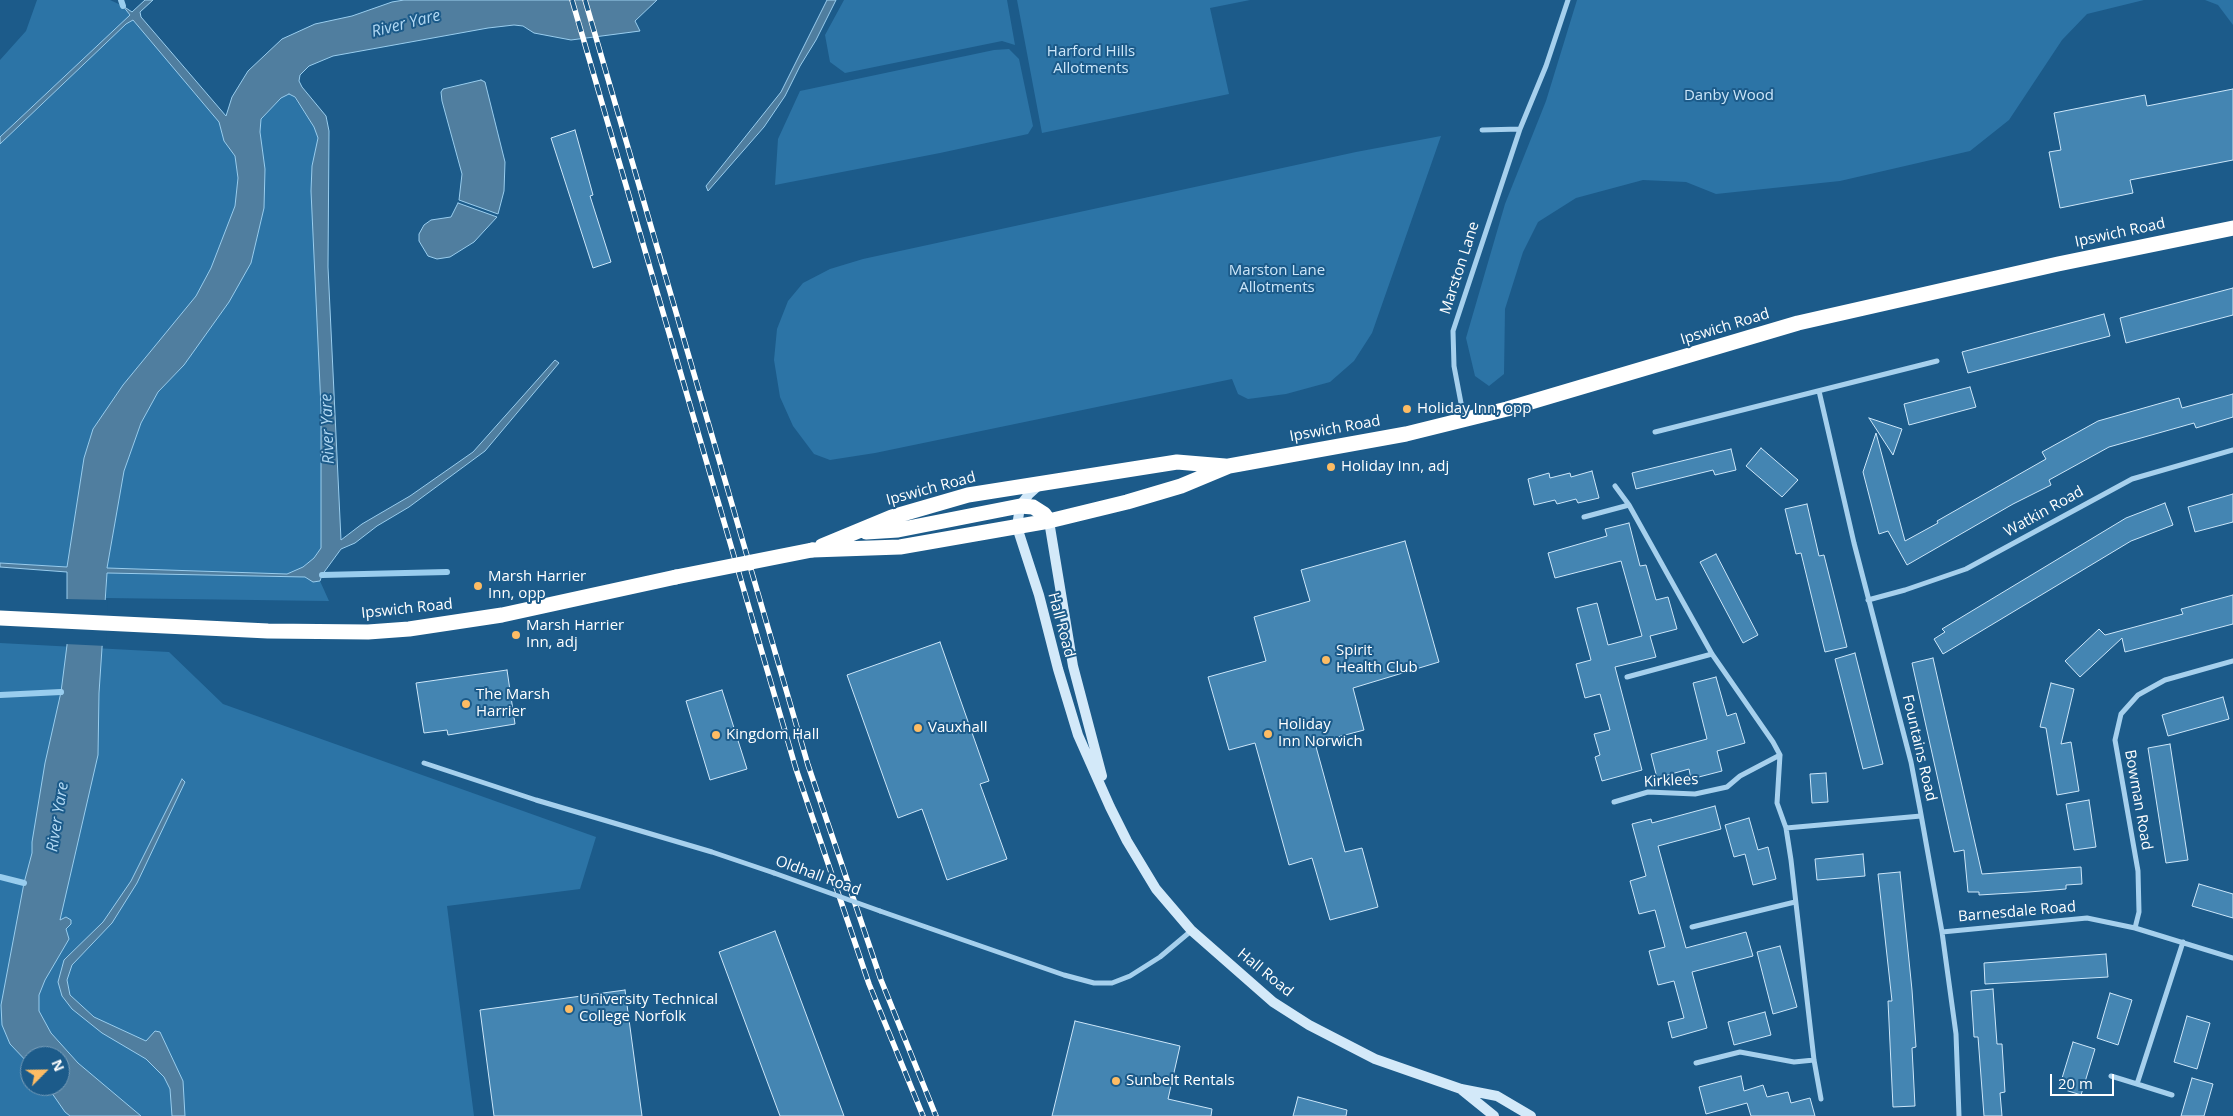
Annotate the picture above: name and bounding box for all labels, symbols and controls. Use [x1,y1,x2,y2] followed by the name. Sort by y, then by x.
[370,6,442,42] water label: River Yare
[1047,43,1135,78] park label: Harford Hills Allotments
[1684,87,1774,105] park label: Danby Wood
[2073,215,2167,251] street label: Ipswich Road
[1437,219,1483,317] street label: Marston Lane
[1229,262,1325,297] park label: Marston Lane Allotments
[1678,305,1772,349] street label: Ipswich Road
[317,393,339,465] water label: River Yare
[1417,400,1531,418] place label: Holiday Inn, opp
[1401,403,1413,415] marker: Holiday Inn, opp
[1288,412,1382,446] street label: Ipswich Road
[1341,458,1449,476] place label: Holiday Inn, adj
[1325,461,1337,473] marker: Holiday Inn, adj
[884,468,978,510] street label: Ipswich Road
[2001,483,2087,541] street label: Watkin Road
[488,568,586,603] place label: Marsh Harrier Inn, opp
[472,580,484,592] marker: Marsh Harrier Inn, opp
[1044,590,1078,660] street label: Hall Road
[360,595,454,623] street label: Ipswich Road
[526,617,624,652] place label: Marsh Harrier Inn, adj
[510,629,522,641] marker: Marsh Harrier Inn, adj
[1336,642,1418,677] place label: Spirit Health Club
[1320,654,1332,666] marker: Spirit Health Club
[476,686,550,721] place label: The Marsh Harrier
[1898,693,1940,803] street label: Fountains Road
[460,698,472,710] marker: The Marsh Harrier
[1278,716,1363,751] place label: Holiday Inn Norwich
[928,719,987,737] place label: Vauxhall
[912,722,924,734] marker: Vauxhall
[726,726,819,744] place label: Kingdom Hall
[1262,728,1274,740] marker: Holiday Inn Norwich
[710,729,722,741] marker: Kingdom Hall
[2120,748,2156,852] street label: Bowman Road
[1643,771,1699,791] street label: Kirklees
[43,781,73,853] water label: River Yare
[773,852,863,900] street label: Oldhall Road
[1957,898,2077,926] street label: Barnesdale Road
[1233,945,1297,1001] street label: Hall Road
[579,991,718,1026] place label: University Technical College Norfolk
[563,1003,575,1015] marker: University Technical College Norfolk
[20,1046,70,1096] north arrow
[47,1056,69,1074] text: N
[2053,1064,2117,1096] scale bar
[1126,1072,1235,1090] place label: Sunbelt Rentals
[2058,1073,2093,1093] text: 20 m
[1110,1075,1122,1087] marker: Sunbelt Rentals

